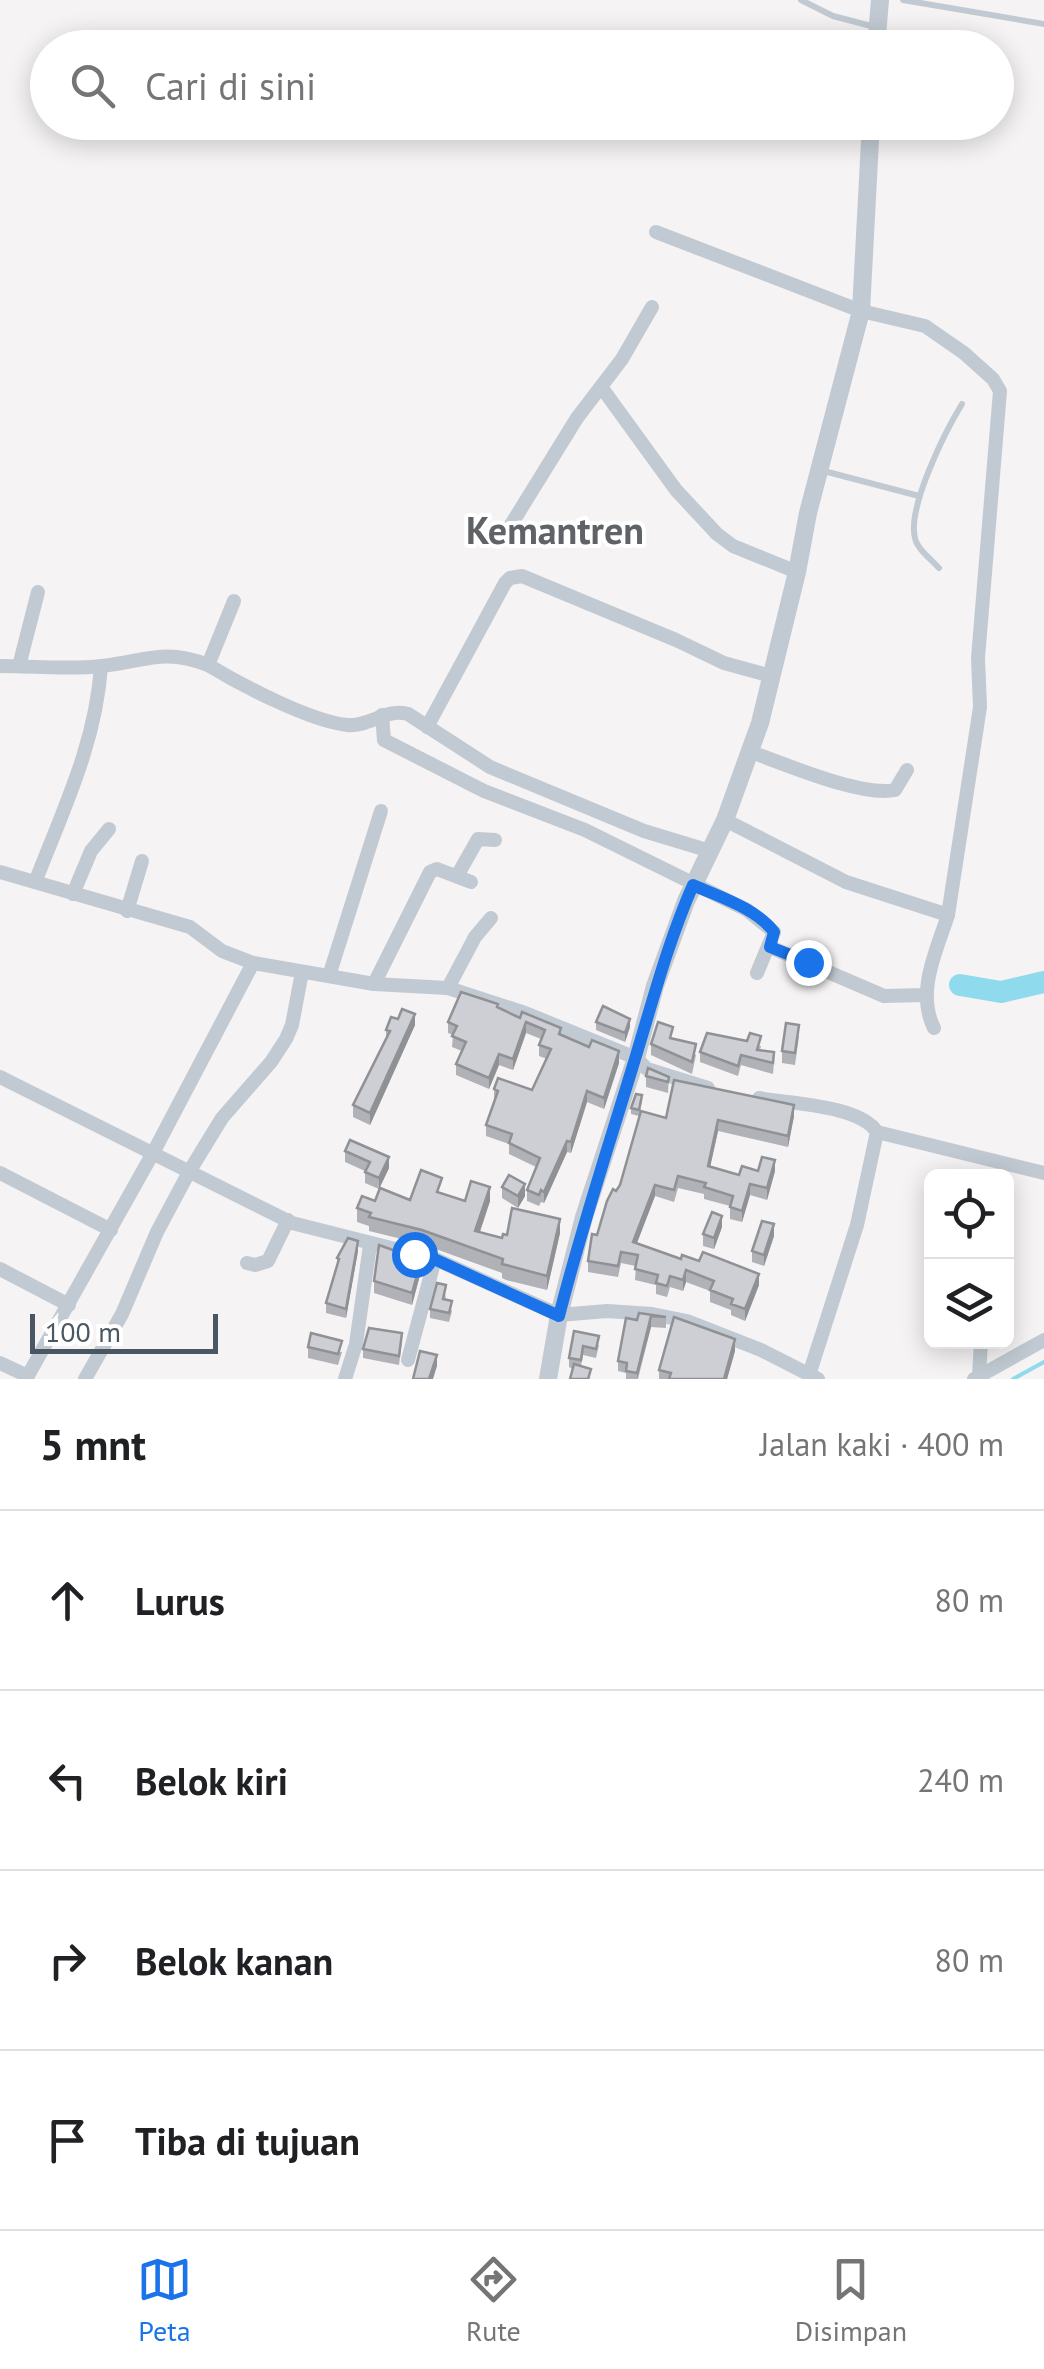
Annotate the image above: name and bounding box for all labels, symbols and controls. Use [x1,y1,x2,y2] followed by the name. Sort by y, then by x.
[30,30,1014,140] search box
[65,58,120,113] icon: search
[145,61,316,110] text: Cari di sini
[466,505,644,554] district label: Kemantren
[786,940,832,986] route end
[924,1169,1014,1349] map controls
[924,1169,1014,1259] button: locate
[392,1232,438,1278] route start
[924,1259,1014,1349] button: layers
[30,1309,218,1354] scale bar
[45,1313,121,1350] text: 100 m
[40,1417,146,1472] text: 5 mnt
[760,1423,1004,1465] text: Jalan kaki · 400 m
[40,1573,95,1628] icon: ahead
[135,1576,225,1625] text: Lurus
[935,1579,1004,1621] text: 80 m
[40,1753,95,1808] icon: left
[135,1756,288,1805] text: Belok kiri
[917,1759,1004,1801] text: 240 m
[40,1933,95,1988] icon: right
[135,1936,333,1985] text: Belok kanan
[935,1939,1004,1981] text: 80 m
[40,2113,95,2168] icon: arrive
[135,2116,360,2165] text: Tiba di tujuan
[137,2252,192,2349] tab: Peta
[466,2252,521,2349] tab: Rute
[795,2252,907,2349] tab: Disimpan

